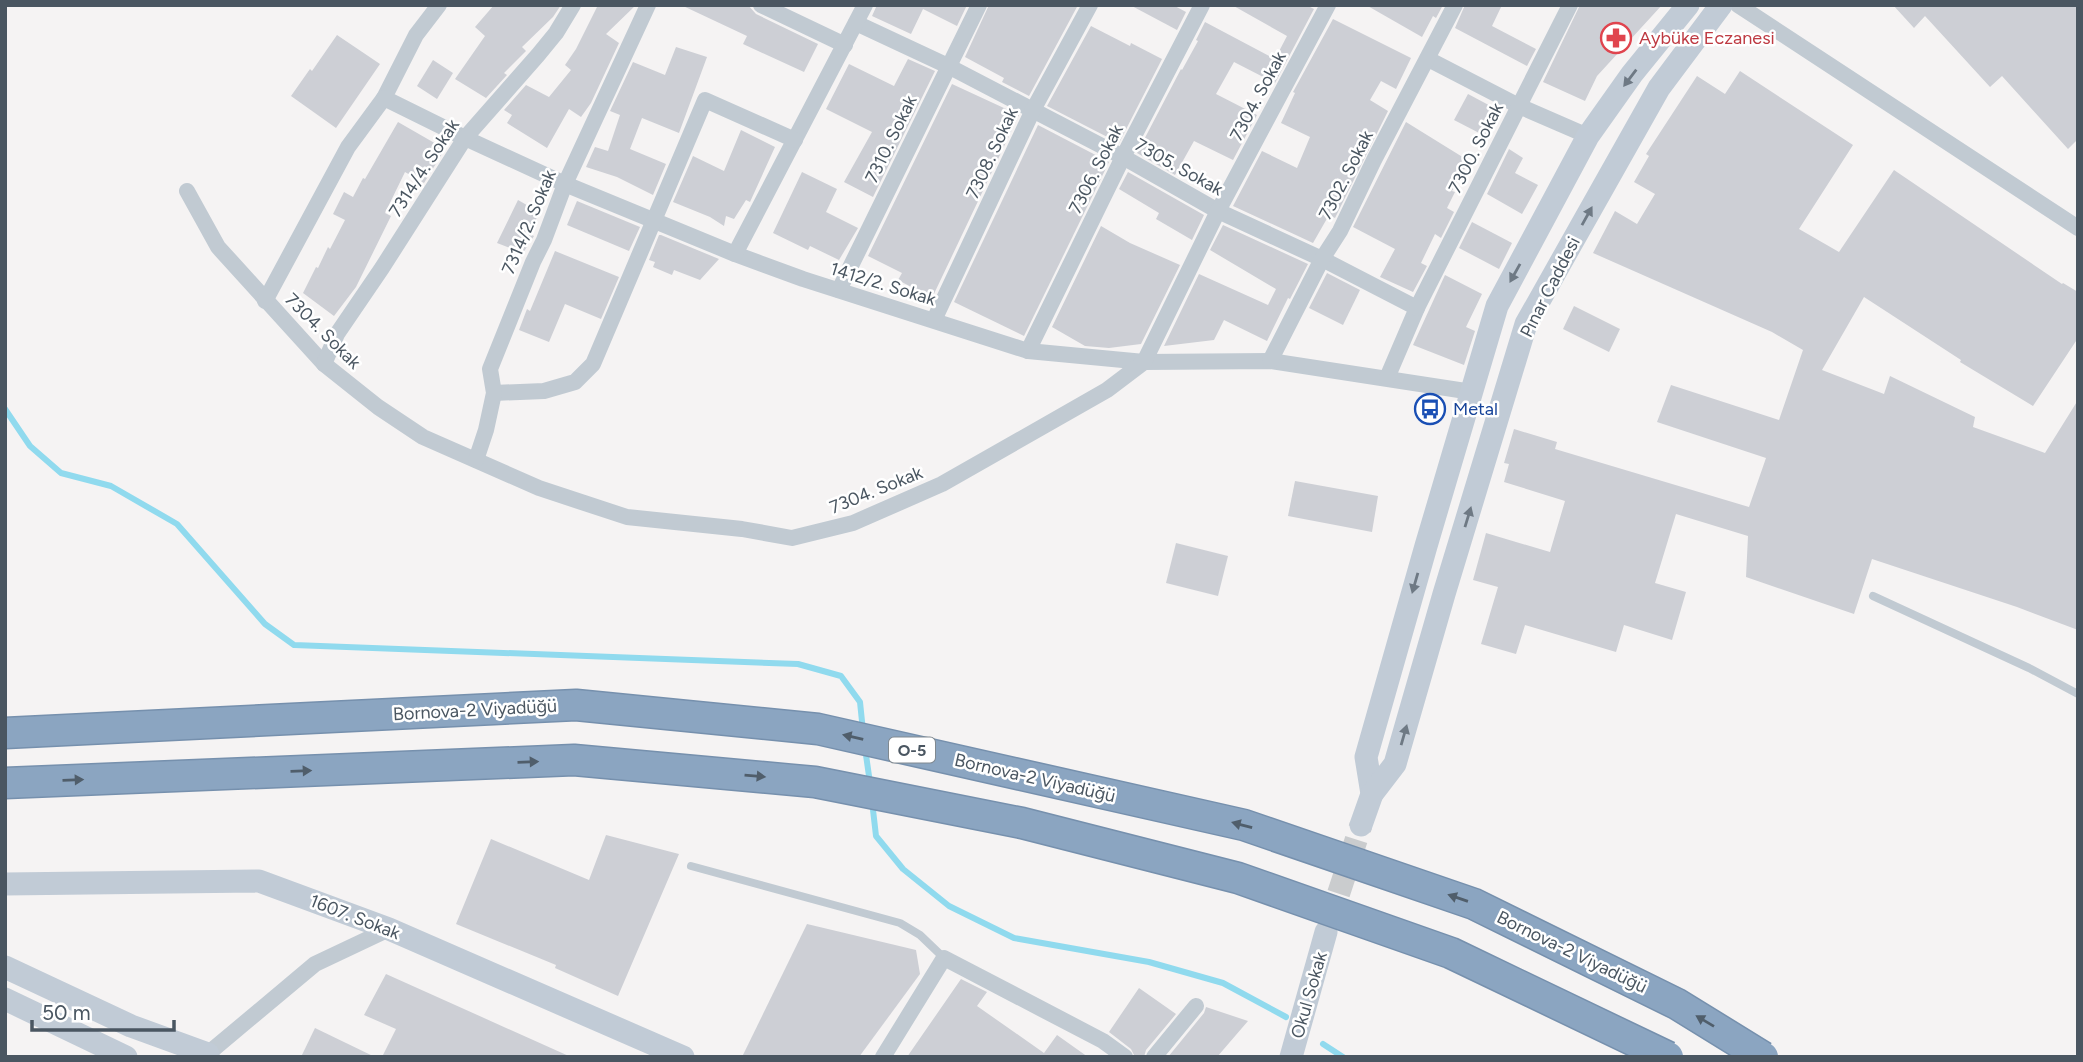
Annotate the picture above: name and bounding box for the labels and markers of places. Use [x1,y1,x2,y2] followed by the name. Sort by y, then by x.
[1599,21,1633,55] pharmacy icon: Aybüke Eczanesi
[1639,27,1775,49] place label: Aybüke Eczanesi
[1413,392,1447,426] bus stop icon: Metal
[1453,398,1498,420] place label: Metal

